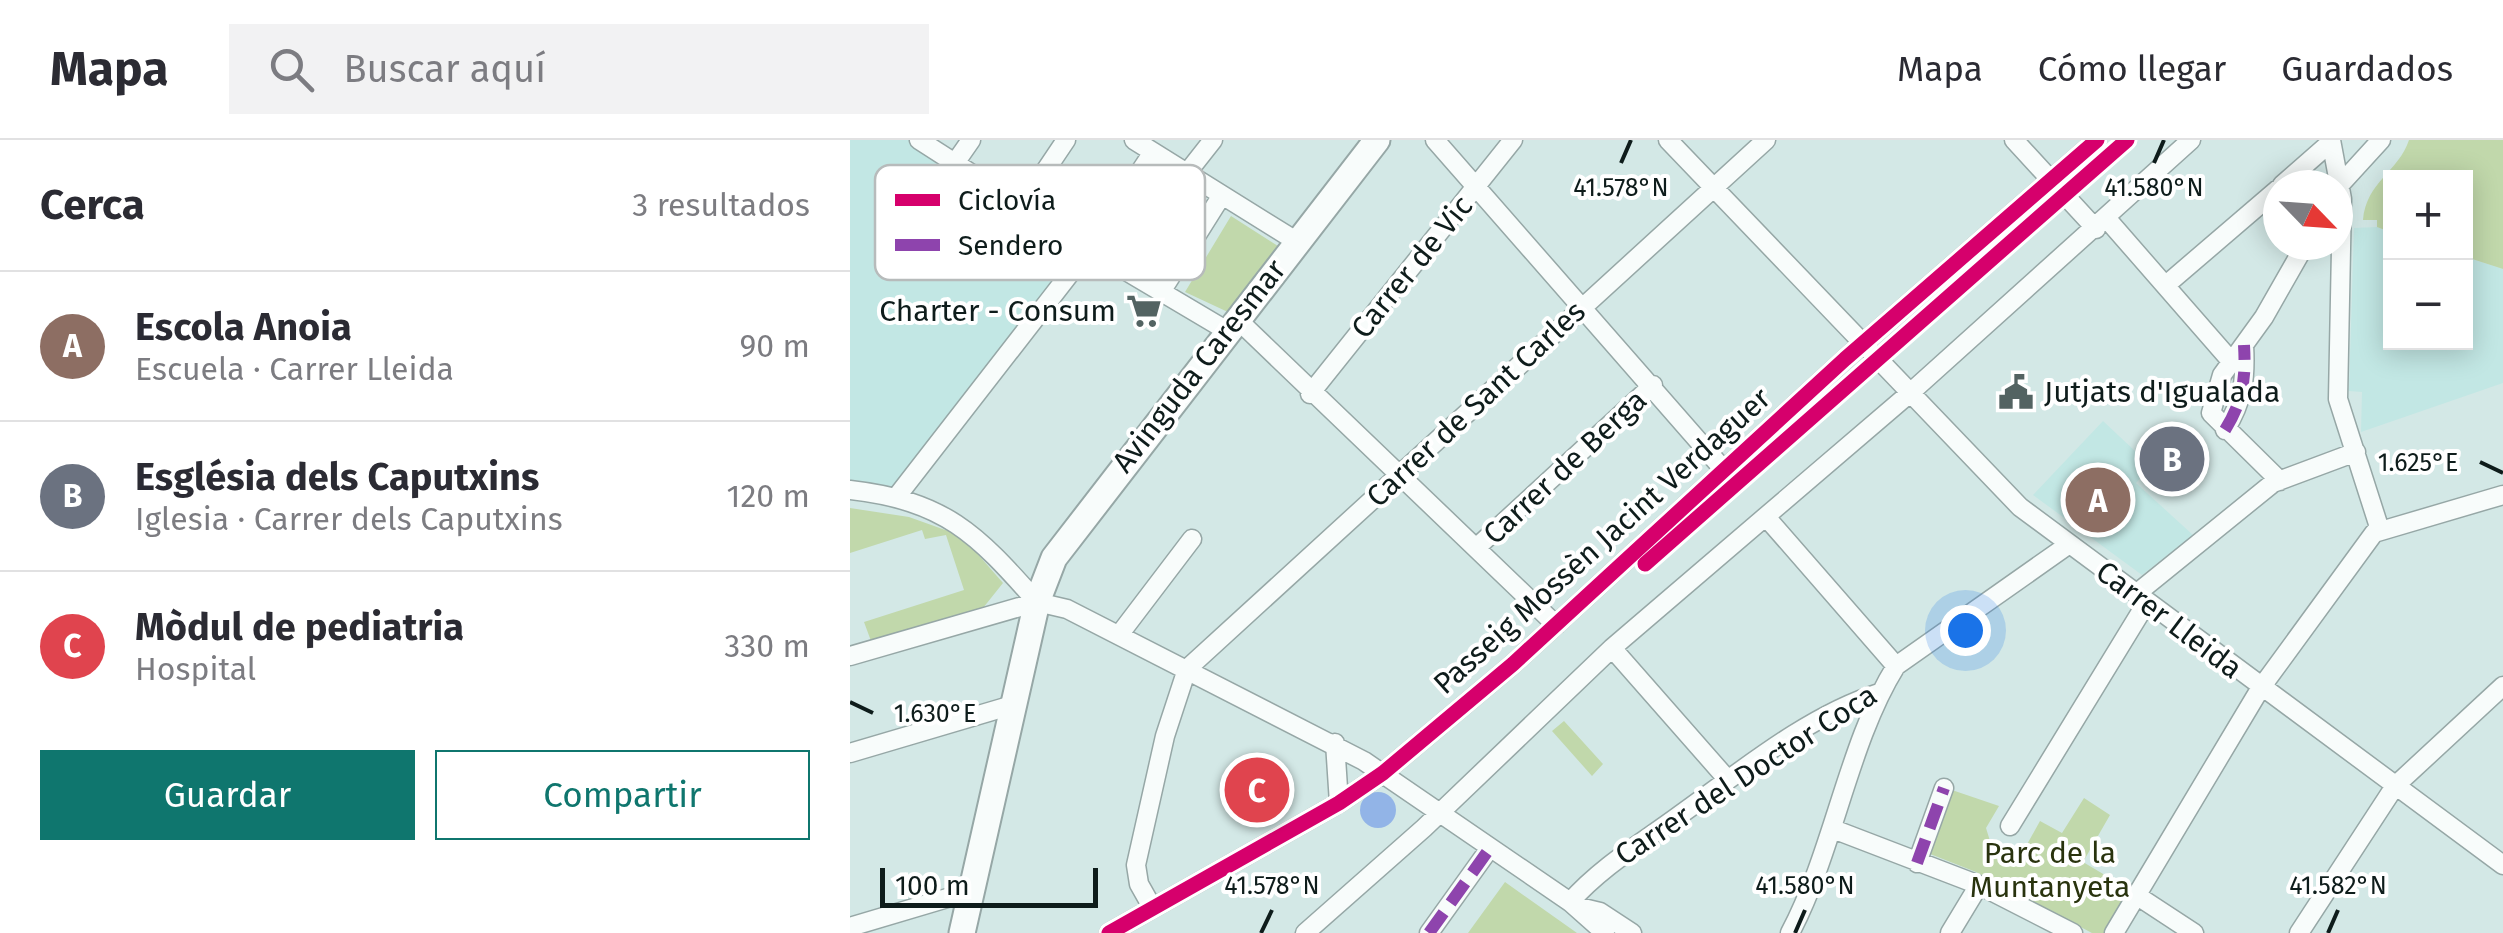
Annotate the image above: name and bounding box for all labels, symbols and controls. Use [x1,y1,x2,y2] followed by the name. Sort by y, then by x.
[229,24,929,114] search box
[50,40,169,98] text: Mapa
[264,42,319,97] icon: search
[344,46,546,92] text: Buscar aquí
[1897,48,1983,90] text: Mapa
[2038,48,2226,90] text: Cómo llegar
[2281,48,2453,90] text: Guardados
[875,165,1205,280] legend
[2263,170,2353,260] north arrow
[2383,170,2473,350] map controls
[2383,170,2473,260] button: +
[1573,173,1669,203] text: 41.578°N
[2104,173,2204,203] text: 41.580°N
[40,180,145,230] text: Cerca
[958,184,1056,217] text: Ciclovía
[632,186,810,224] text: 3 resultados
[1344,189,1480,345] street label: Carrer de Vic
[958,229,1063,262] text: Sendero
[1105,252,1294,480] street label: Avinguda Caresmar
[2383,260,2473,350] button: −
[1125,292,1163,330] supermarket icon: Charter - Consum
[879,293,1116,329] place label: Charter - Consum
[1359,293,1593,515] street label: Carrer de Sant Carles
[135,304,352,350] text: Escola Anoia
[63,327,82,365] text: A
[739,327,810,365] text: 90 m
[135,350,454,388] text: Escuela · Carrer Lleida
[1997,373,2035,411] public building icon: Jutjats d'Igualada
[2044,374,2280,410] place label: Jutjats d'Igualada
[1426,380,1778,702] street label: Passeig Mossèn Jacint Verdaguer
[1476,382,1654,552] street label: Carrer de Berga
[2140,422,2204,496] pin: B
[2378,448,2458,478] text: 1.625°E
[135,454,539,500] text: Església dels Caputxins
[2066,462,2130,538] pin: A
[63,477,82,515] text: B
[727,477,810,515] text: 120 m
[135,500,563,538] text: Iglesia · Carrer dels Caputxins
[2089,553,2249,687] street label: Carrer Lleida
[135,604,464,650] text: Mòdul de pediatria
[1940,605,1991,656] your location
[63,627,82,665] text: C
[724,627,810,665] text: 330 m
[135,650,256,688] text: Hospital
[1608,677,1884,873] street label: Carrer del Doctor Coca
[894,699,976,729] text: 1.630°E
[40,750,415,840] button: Guardar
[435,750,810,840] button: Compartir
[1224,752,1290,828] pin: C
[1970,835,2130,905] park label: Parc de la Muntanyeta
[880,863,1098,908] scale bar
[895,869,970,902] text: 100 m
[1224,871,1320,901] text: 41.578°N
[1755,871,1855,901] text: 41.580°N
[2289,871,2387,901] text: 41.582°N

